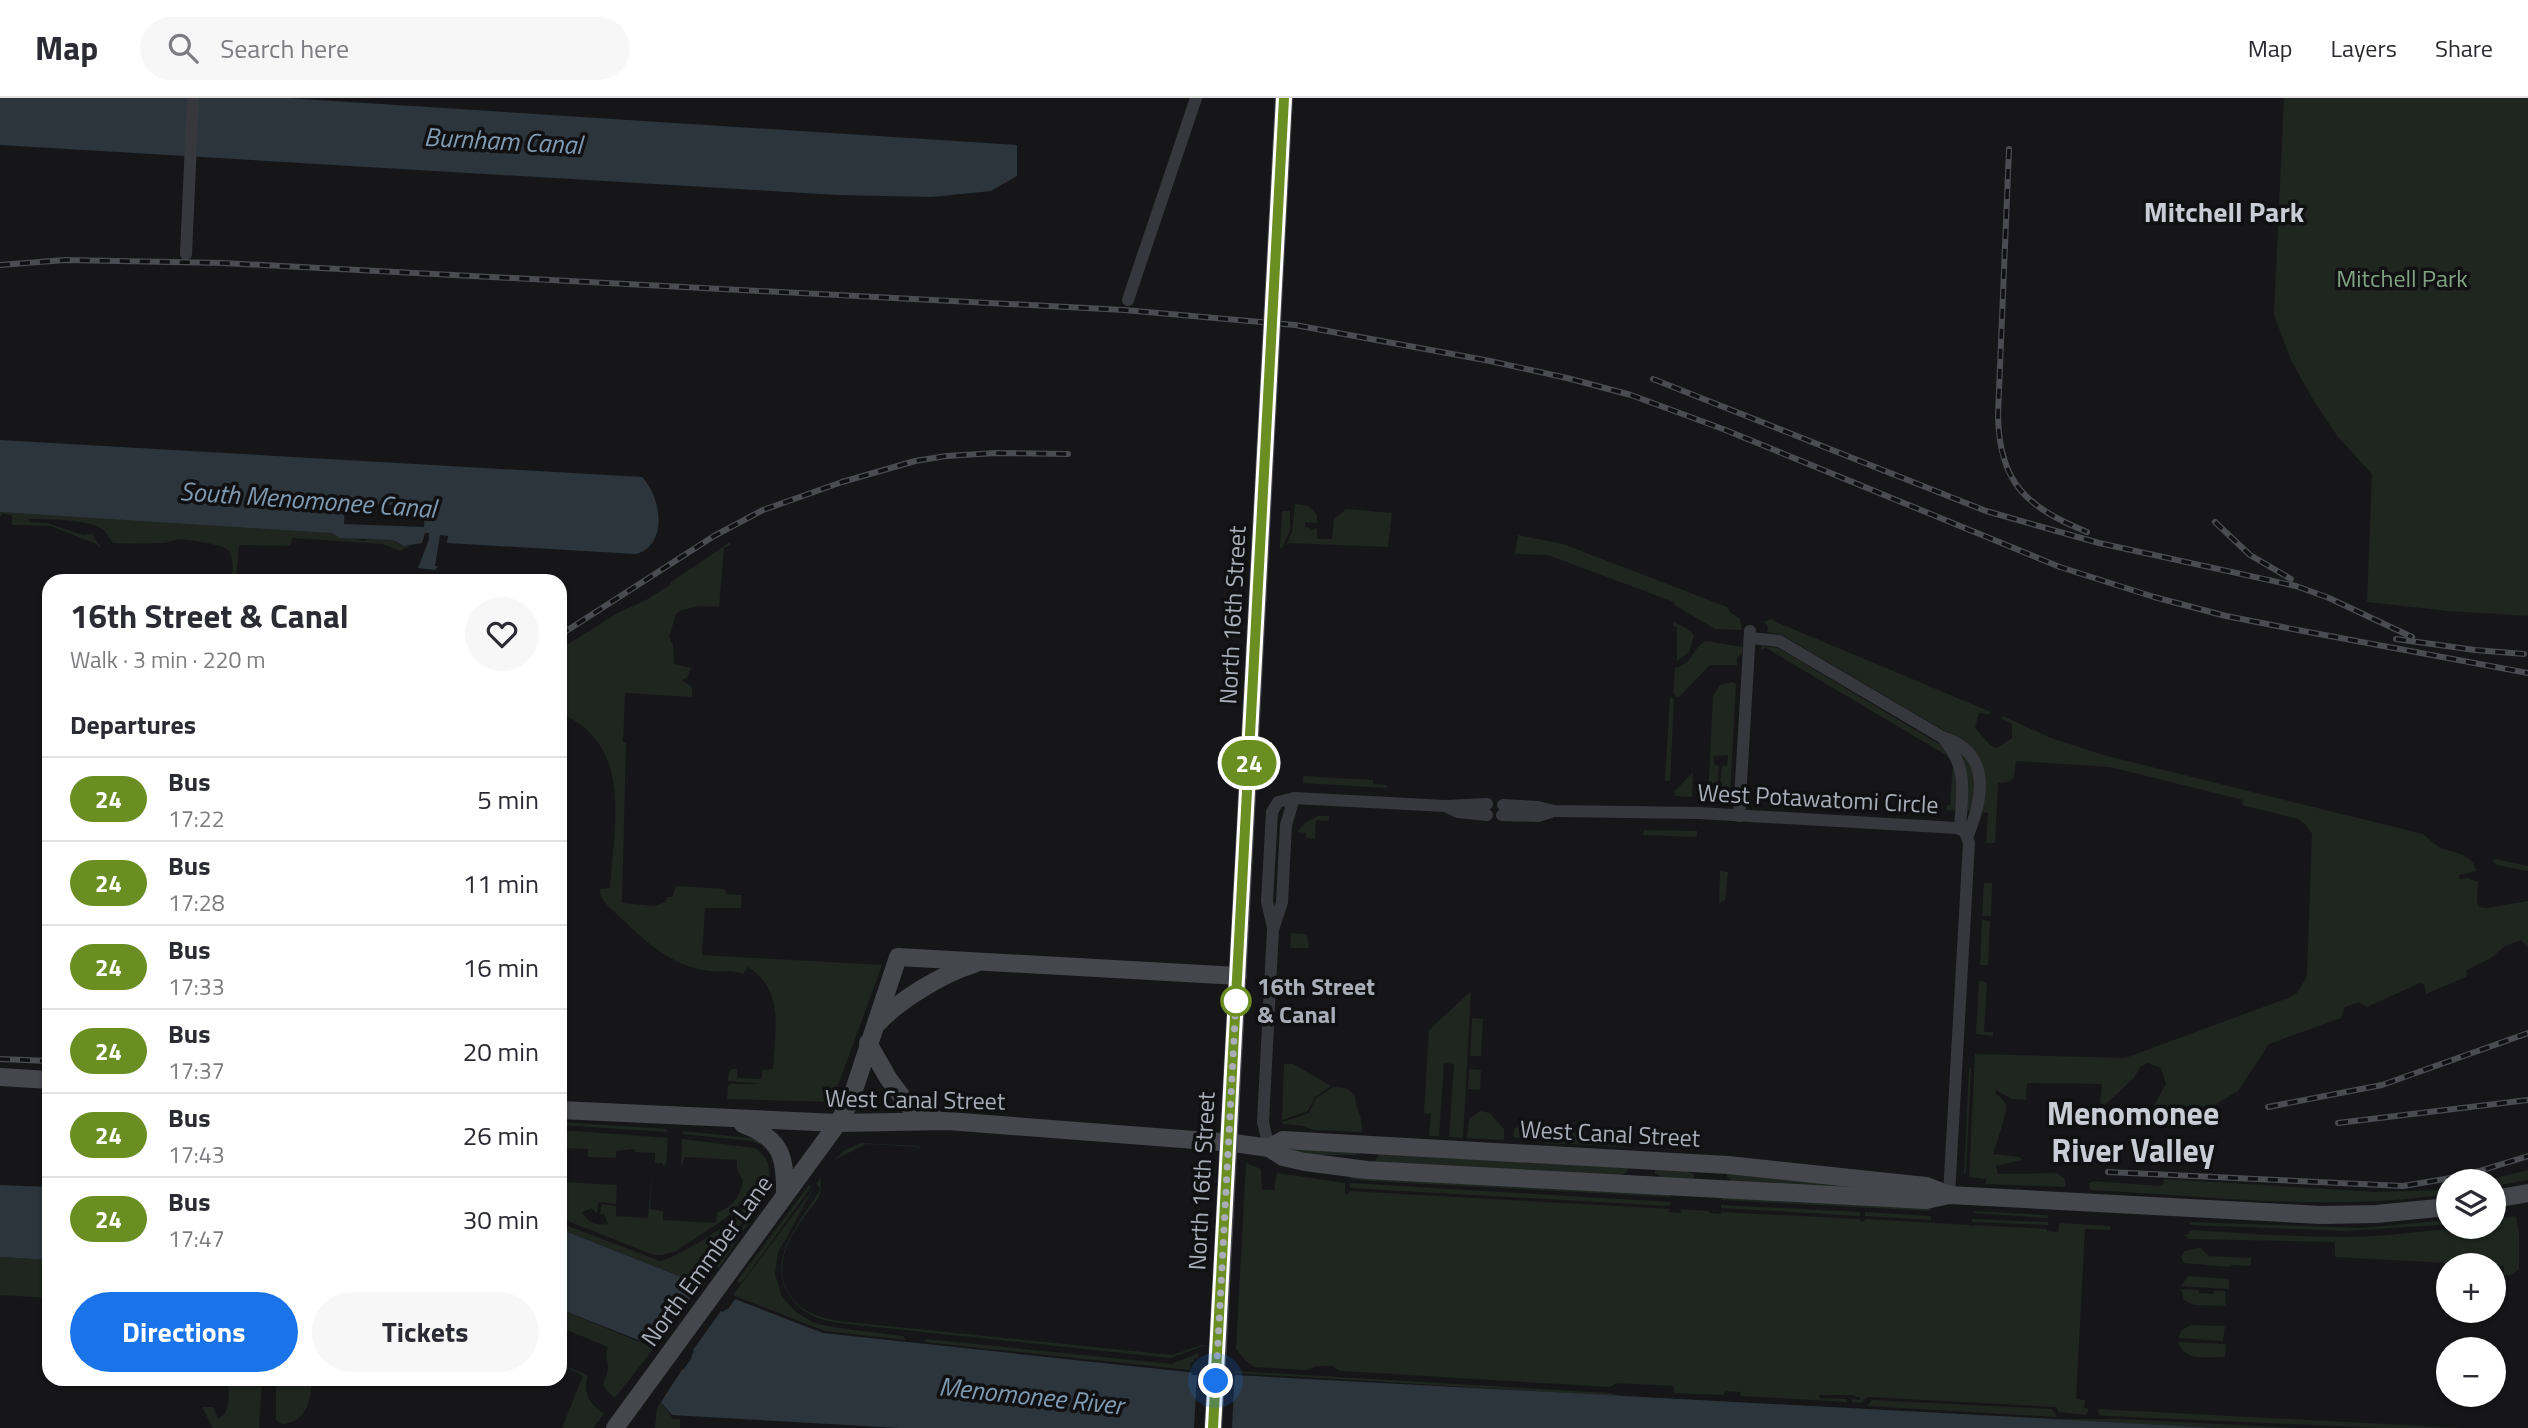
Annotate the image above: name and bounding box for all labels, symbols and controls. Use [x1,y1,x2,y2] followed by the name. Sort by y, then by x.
[140,17,630,80] search box
[35,23,98,73] text: Map
[164,29,202,67] icon: search
[220,29,349,68] text: Search here
[2248,30,2293,66] text: Map
[2331,30,2397,66] text: Layers
[2435,30,2493,66] text: Share
[423,117,587,164] water label: Burnham Canal
[2144,190,2305,233] district label: Mitchell Park
[2336,260,2468,296] park label: Mitchell Park
[179,471,441,528] water label: South Menomonee Canal
[1209,524,1255,705] street label: North 16th Street
[70,591,349,641] text: 16th Street & Canal
[465,597,539,671] button: heart
[70,642,266,677] text: Walk · 3 min · 220 m
[70,705,196,744] text: Departures
[1218,740,1280,786] line badge: 24
[1236,745,1262,781] text: 24
[168,762,210,801] text: Bus
[1697,774,1939,822] street label: West Potawatomi Circle
[477,780,539,819] text: 5 min
[95,781,122,817] text: 24
[168,801,225,836] text: 17:22
[168,846,210,885] text: Bus
[463,864,539,903] text: 11 min
[95,865,122,901] text: 24
[168,885,225,920] text: 17:28
[168,930,210,969] text: Bus
[463,948,539,987] text: 16 min
[95,949,122,985] text: 24
[1257,968,1375,1032] place label: 16th Street & Canal
[168,969,225,1004] text: 17:33
[1221,986,1251,1016] marker: 16th Street & Canal
[168,1014,210,1053] text: Bus
[463,1032,539,1071] text: 20 min
[95,1033,122,1069] text: 24
[168,1053,225,1088] text: 17:37
[824,1079,1006,1119] street label: West Canal Street
[2047,1089,2219,1174] district label: Menomonee River Valley
[1178,1090,1224,1271] street label: North 16th Street
[168,1098,210,1137] text: Bus
[1519,1110,1702,1156] street label: West Canal Street
[463,1116,539,1155] text: 26 min
[95,1117,122,1153] text: 24
[168,1137,225,1172] text: 17:43
[632,1167,781,1353] street label: North Emmber Lane
[2436,1169,2506,1407] map controls
[2436,1169,2506,1239] button: layers
[168,1182,210,1221] text: Bus
[463,1200,539,1239] text: 30 min
[95,1201,122,1237] text: 24
[168,1221,225,1256] text: 17:47
[2436,1253,2506,1323] button: +
[70,1292,298,1372] button: Directions
[312,1292,539,1372] button: Tickets
[2436,1337,2506,1407] button: −
[1198,1363,1233,1398] your location
[937,1366,1128,1425] water label: Menomonee River

